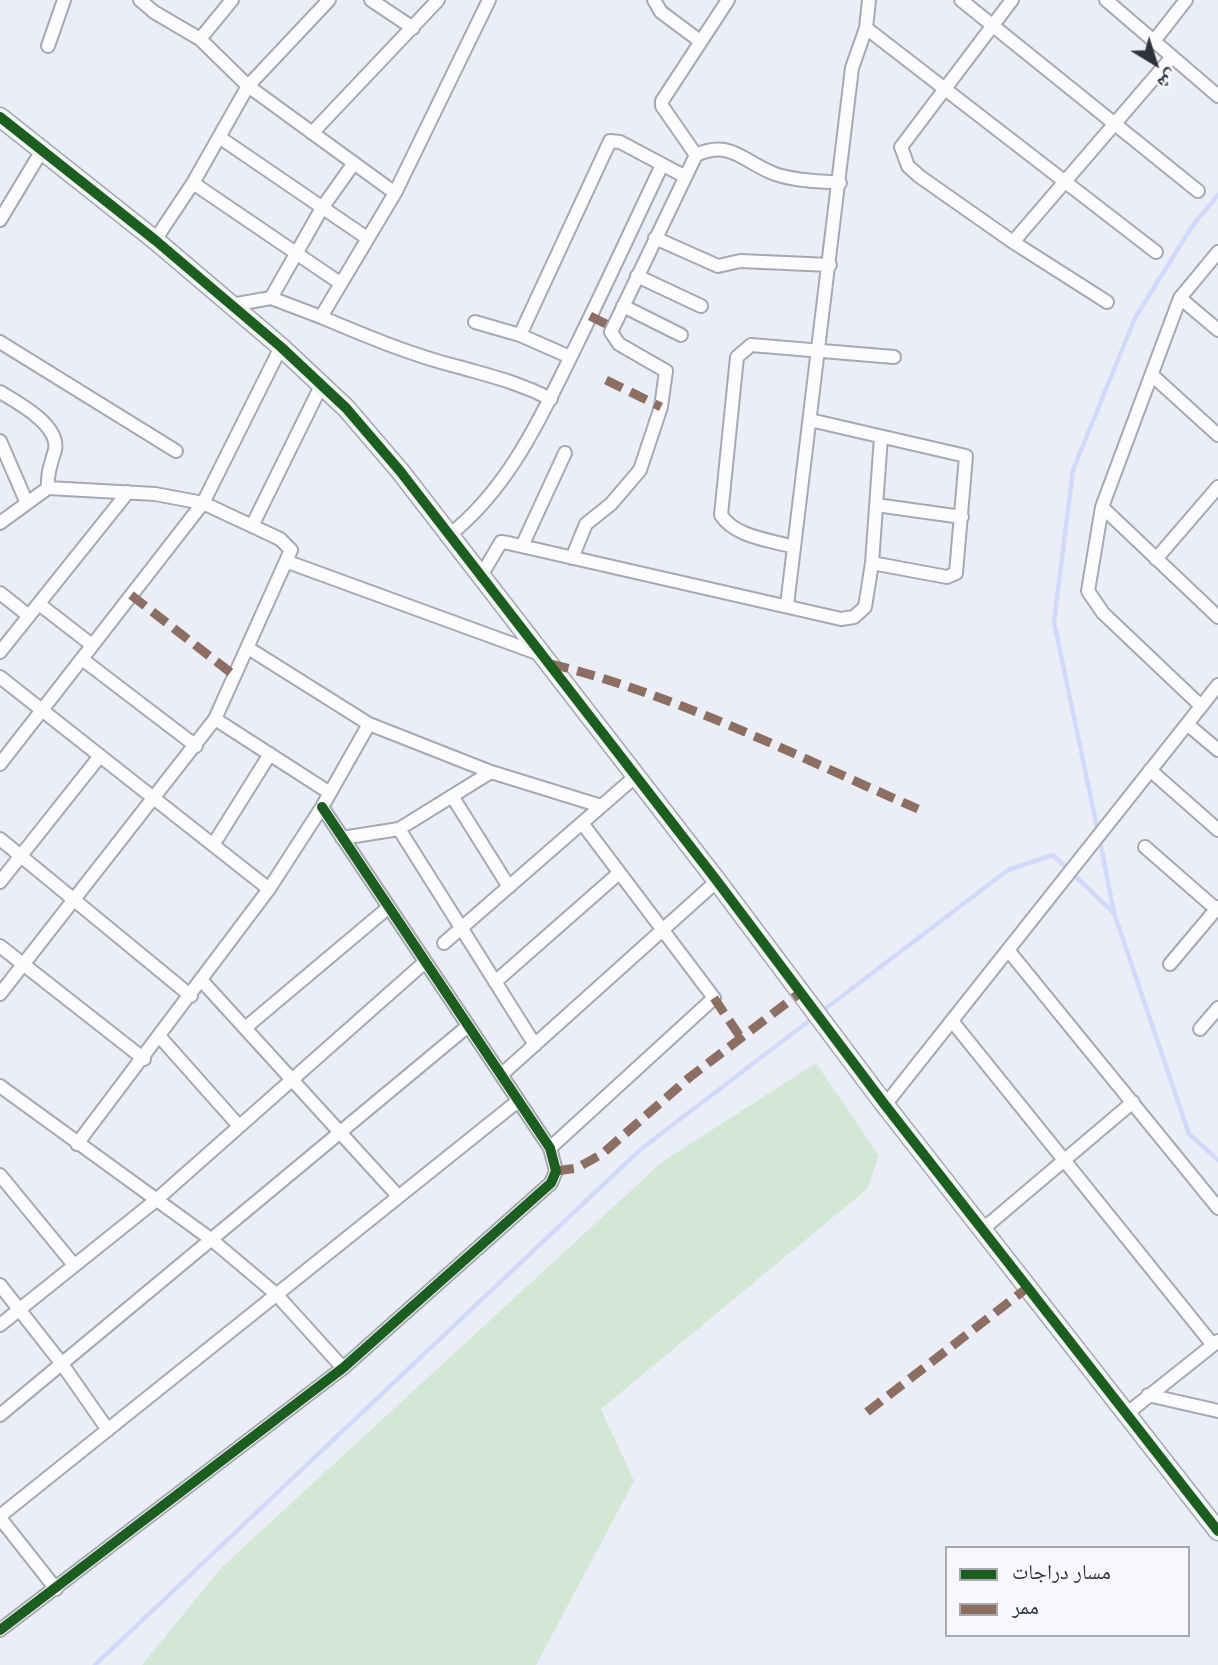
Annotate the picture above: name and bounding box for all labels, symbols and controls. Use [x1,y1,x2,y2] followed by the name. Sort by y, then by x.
[1120,28,1190,98] north arrow
[1153,65,1183,95] text: ش
[945,1546,1190,1637] legend
[1012,1559,1111,1584] text: مسار دراجات
[1012,1594,1039,1619] text: ممر

